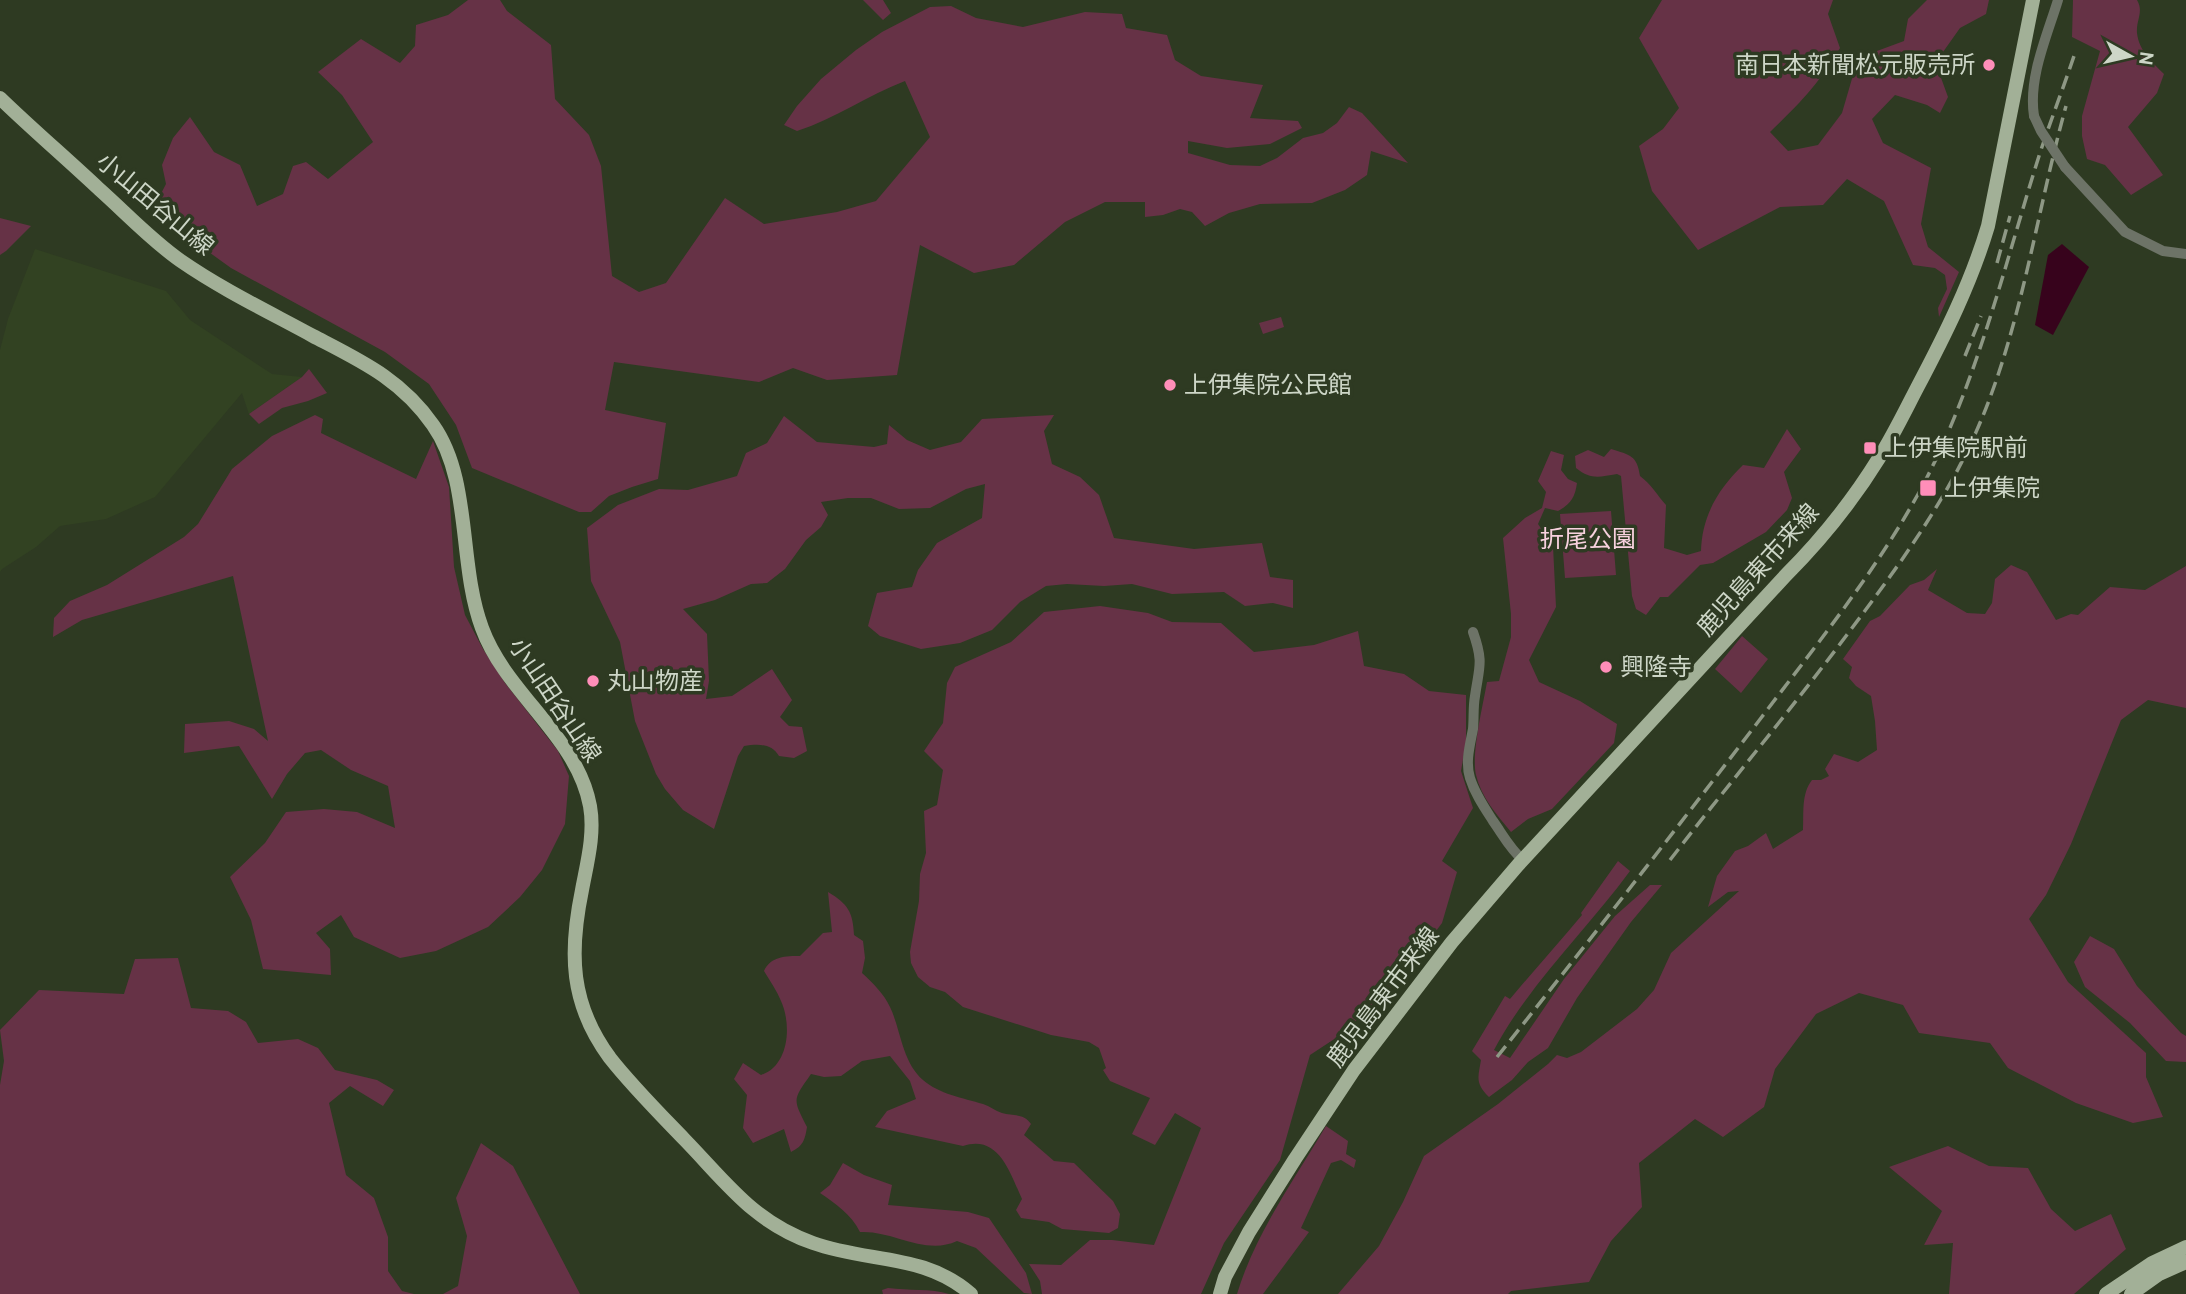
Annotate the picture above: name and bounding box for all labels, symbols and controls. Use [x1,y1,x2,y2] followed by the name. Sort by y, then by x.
[2095,21,2165,91] north arrow
[2132,50,2158,67] text: N
[1735,52,1975,82] place label: 南日本新聞松元販売所
[1981,57,1997,73] marker: 南日本新聞松元販売所
[89,148,219,263] street label: 小山田谷山線
[1184,372,1352,402] place label: 上伊集院公民館
[1162,377,1178,393] marker: 上伊集院公民館
[1884,435,2028,465] place label: 上伊集院駅前
[1862,440,1878,456] marker: 上伊集院駅前
[1944,475,2040,505] place label: 上伊集院
[1918,478,1938,498] marker: 上伊集院
[1692,499,1827,644] street label: 鹿児島東市来線
[1540,526,1636,556] park label: 折尾公園
[501,633,606,769] street label: 小山田谷山線
[1620,654,1692,684] place label: 興隆寺
[1598,659,1614,675] marker: 興隆寺
[607,668,703,698] place label: 丸山物産
[585,673,601,689] marker: 丸山物産
[1322,922,1447,1074] street label: 鹿児島東市来線

